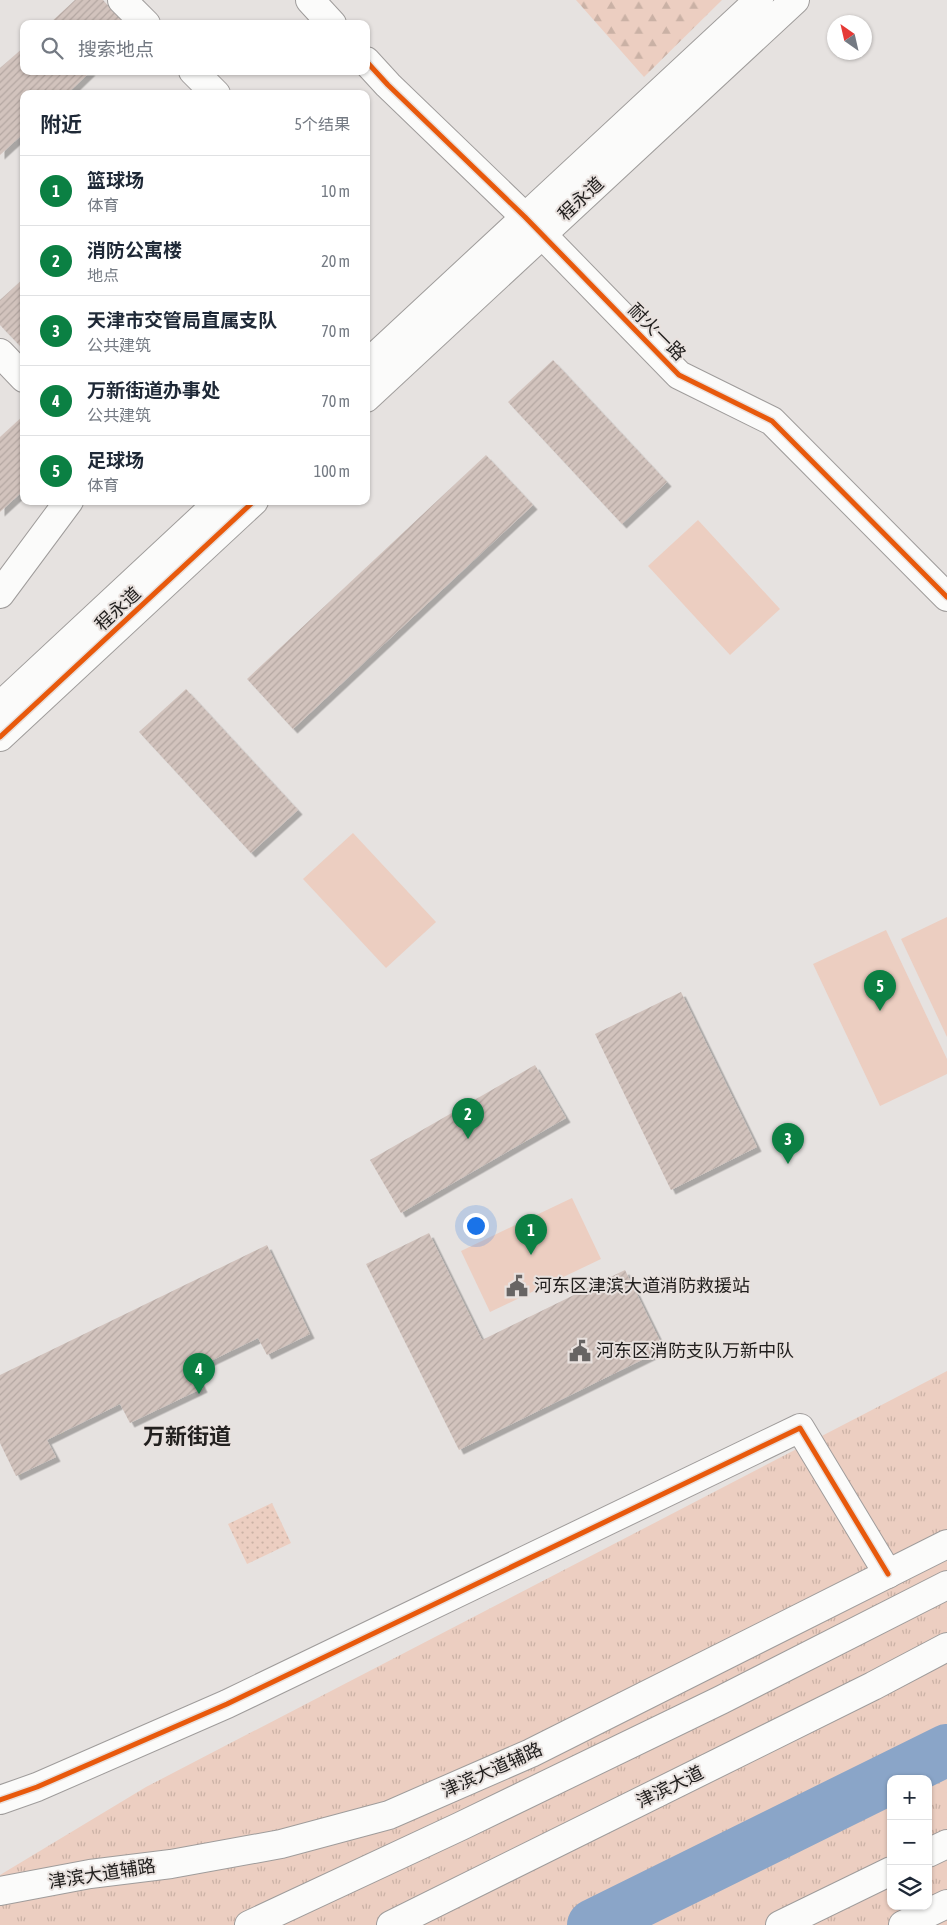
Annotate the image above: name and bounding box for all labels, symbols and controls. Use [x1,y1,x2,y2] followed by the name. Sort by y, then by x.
[827,15,872,60] north arrow
[20,20,370,75] search box
[38,34,66,62] icon: search
[78,38,154,60] text: 搜索地点
[40,112,82,136] text: 附近
[294,115,350,133] text: 5个结果
[87,169,144,191] text: 篮球场
[554,173,608,225] street label: 程永道
[52,182,60,200] text: 1
[321,182,350,200] text: 10 m
[87,196,119,214] text: 体育
[87,239,182,261] text: 消防公寓楼
[52,252,60,270] text: 2
[321,252,350,270] text: 20 m
[87,266,119,284] text: 地点
[624,299,690,365] street label: 耐火一路
[87,309,277,331] text: 天津市交管局直属支队
[52,322,60,340] text: 3
[321,322,350,340] text: 70 m
[87,336,151,354] text: 公共建筑
[87,379,220,401] text: 万新街道办事处
[52,392,60,410] text: 4
[321,392,350,410] text: 70 m
[87,406,151,424] text: 公共建筑
[87,449,144,471] text: 足球场
[52,462,60,480] text: 5
[314,462,350,480] text: 100 m
[87,476,119,494] text: 体育
[91,583,145,635] street label: 程永道
[864,970,896,1011] pin: 5
[452,1098,484,1139] pin: 2
[772,1123,804,1164] pin: 3
[463,1213,489,1239] your location
[515,1214,547,1255] pin: 1
[504,1273,530,1299] public building icon: 河东区津滨大道消防救援站
[534,1275,750,1296] place label: 河东区津滨大道消防救援站
[567,1338,593,1364] public building icon: 河东区消防支队万新中队
[596,1340,794,1361] place label: 河东区消防支队万新中队
[183,1353,215,1394] pin: 4
[143,1423,231,1449] district label: 万新街道
[438,1738,545,1801] street label: 津滨大道辅路
[633,1761,707,1812] street label: 津滨大道
[887,1775,932,1910] map controls
[887,1775,932,1820] button: +
[887,1820,932,1865] button: −
[47,1855,157,1892] street label: 津滨大道辅路
[887,1865,932,1910] button: layers

